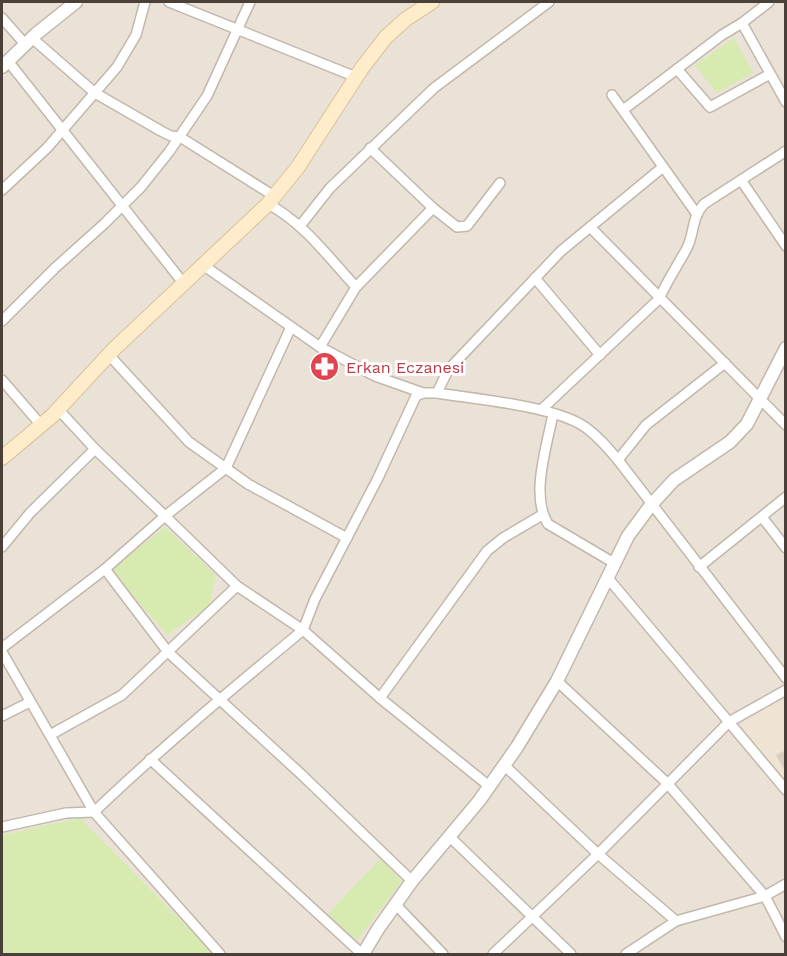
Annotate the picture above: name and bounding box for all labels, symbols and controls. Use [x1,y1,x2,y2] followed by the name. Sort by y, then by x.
[309,351,341,383] pharmacy icon: Erkan Eczanesi
[346,358,464,377] place label: Erkan Eczanesi

